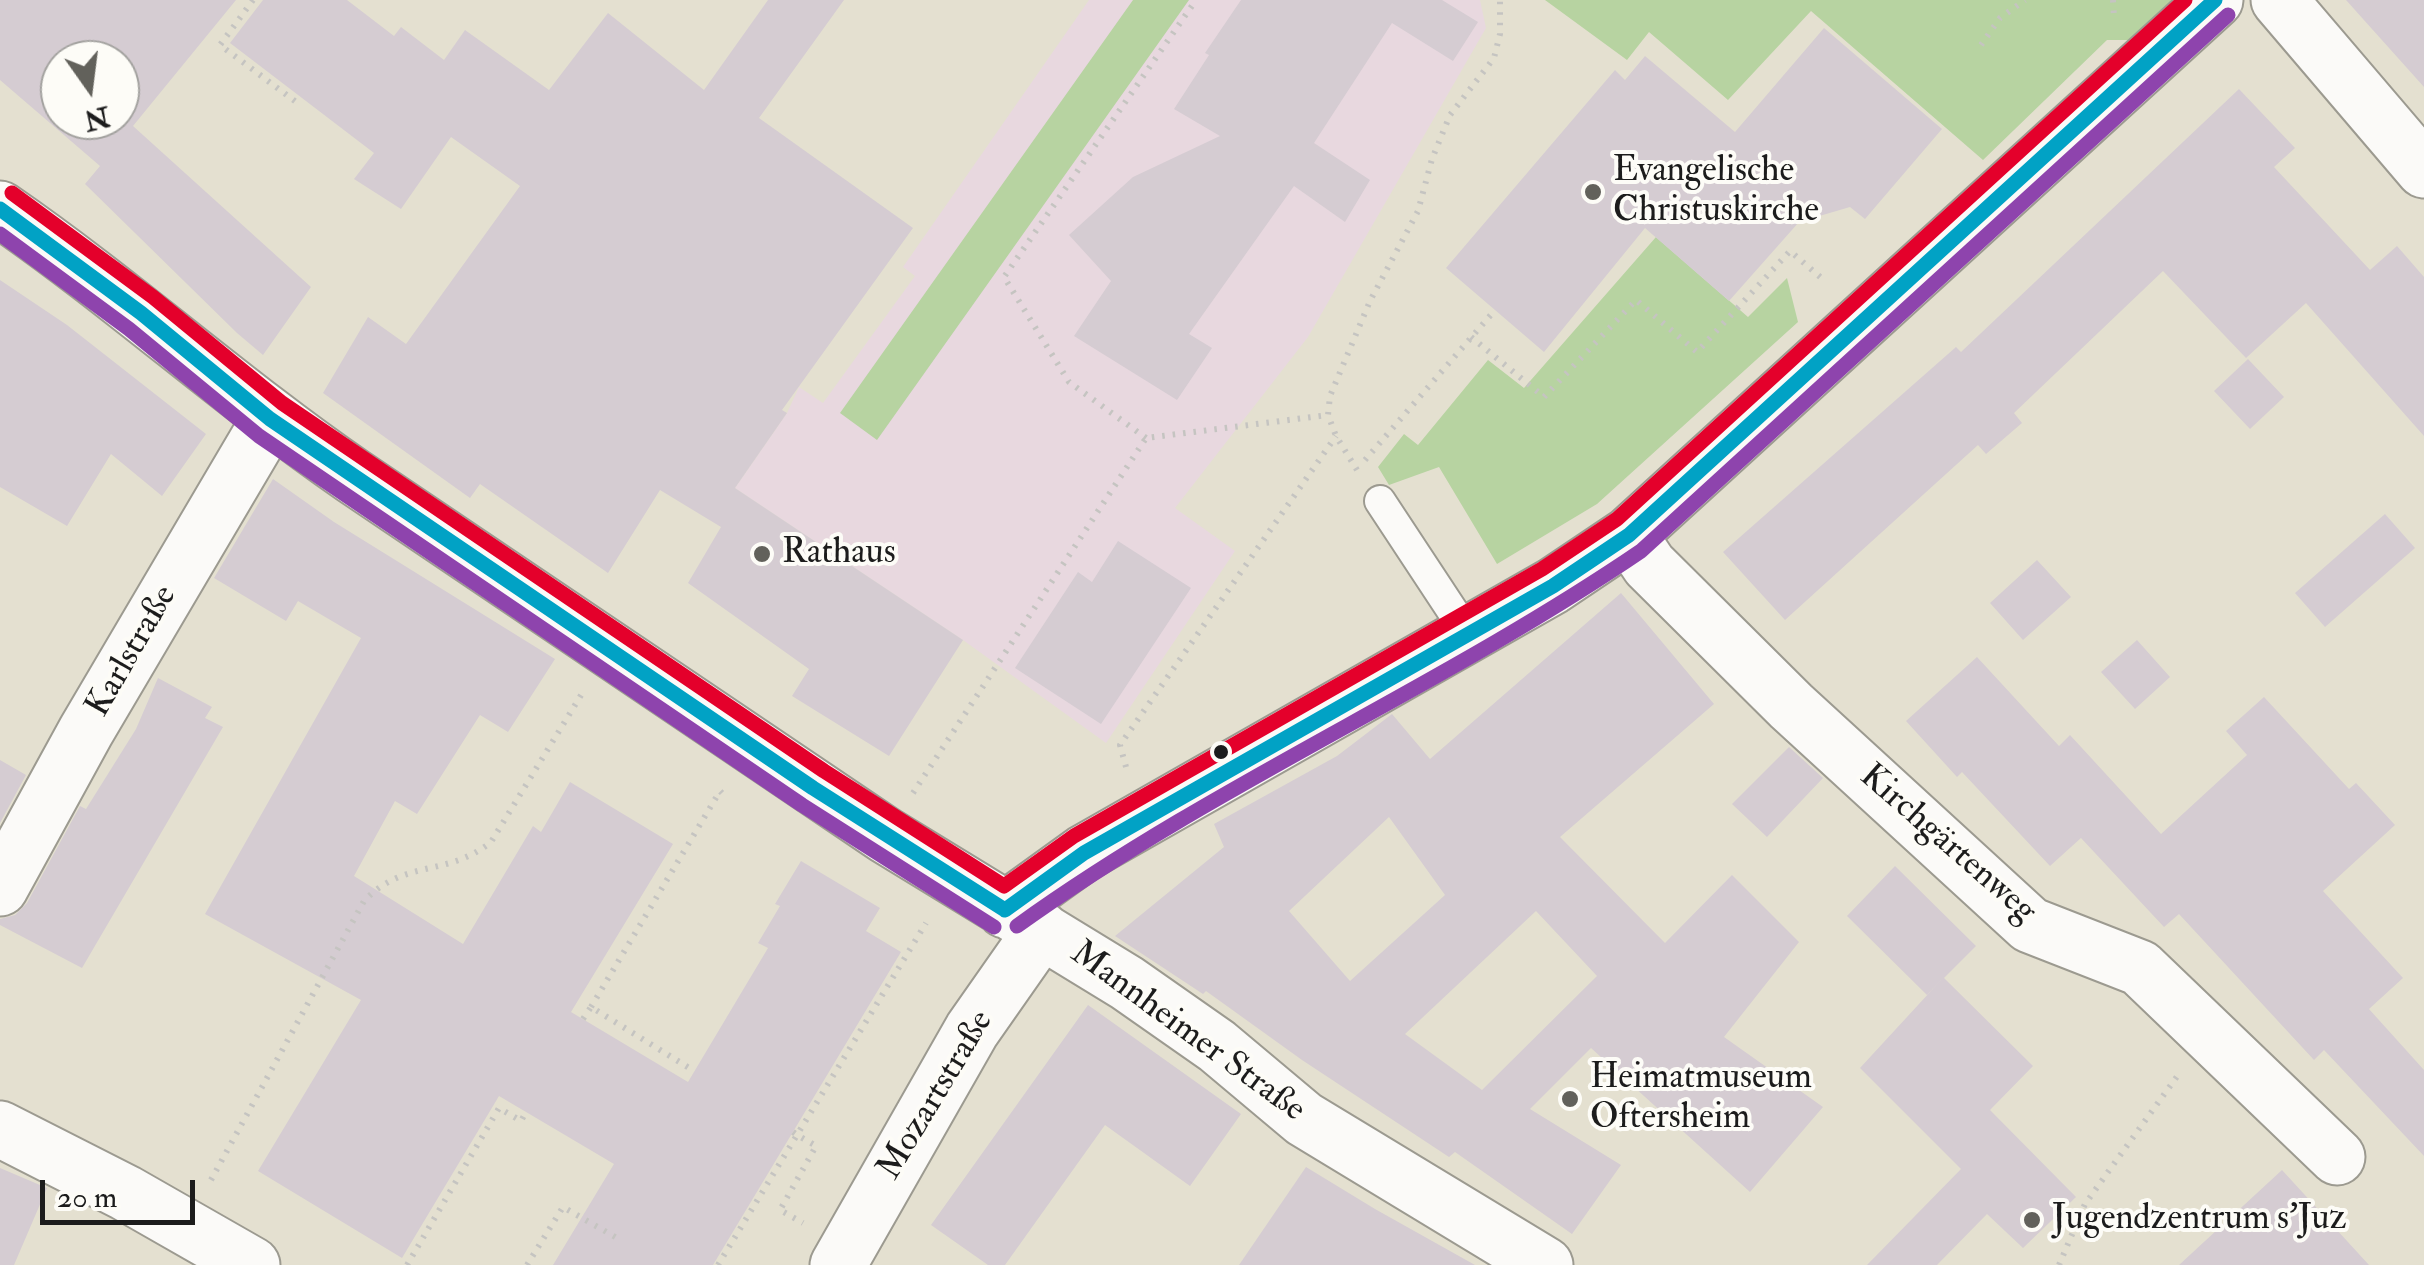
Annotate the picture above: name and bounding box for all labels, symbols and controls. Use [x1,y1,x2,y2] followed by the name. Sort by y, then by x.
[40,40,140,140] north arrow
[81,98,113,138] text: N
[1613,151,1819,233] place label: Evangelische Christuskirche
[1582,181,1604,203] marker: Evangelische Christuskirche
[782,533,896,575] place label: Rathaus
[751,543,773,565] marker: Rathaus
[79,579,187,725] street label: Karlstraße
[1211,742,1231,762] unlabelled marker
[1850,757,2044,933] street label: Kirchgärtenweg
[1061,934,1313,1132] street label: Mannheimer Straße
[870,1004,1004,1188] street label: Mozartstraße
[1590,1058,1812,1140] place label: Heimatmuseum Oftersheim
[1559,1088,1581,1110] marker: Heimatmuseum Oftersheim
[45,1160,200,1222] scale bar
[57,1179,117,1216] text: 20 m
[2052,1199,2346,1241] place label: Jugendzentrum s'Juz
[2021,1209,2043,1231] marker: Jugendzentrum s'Juz

